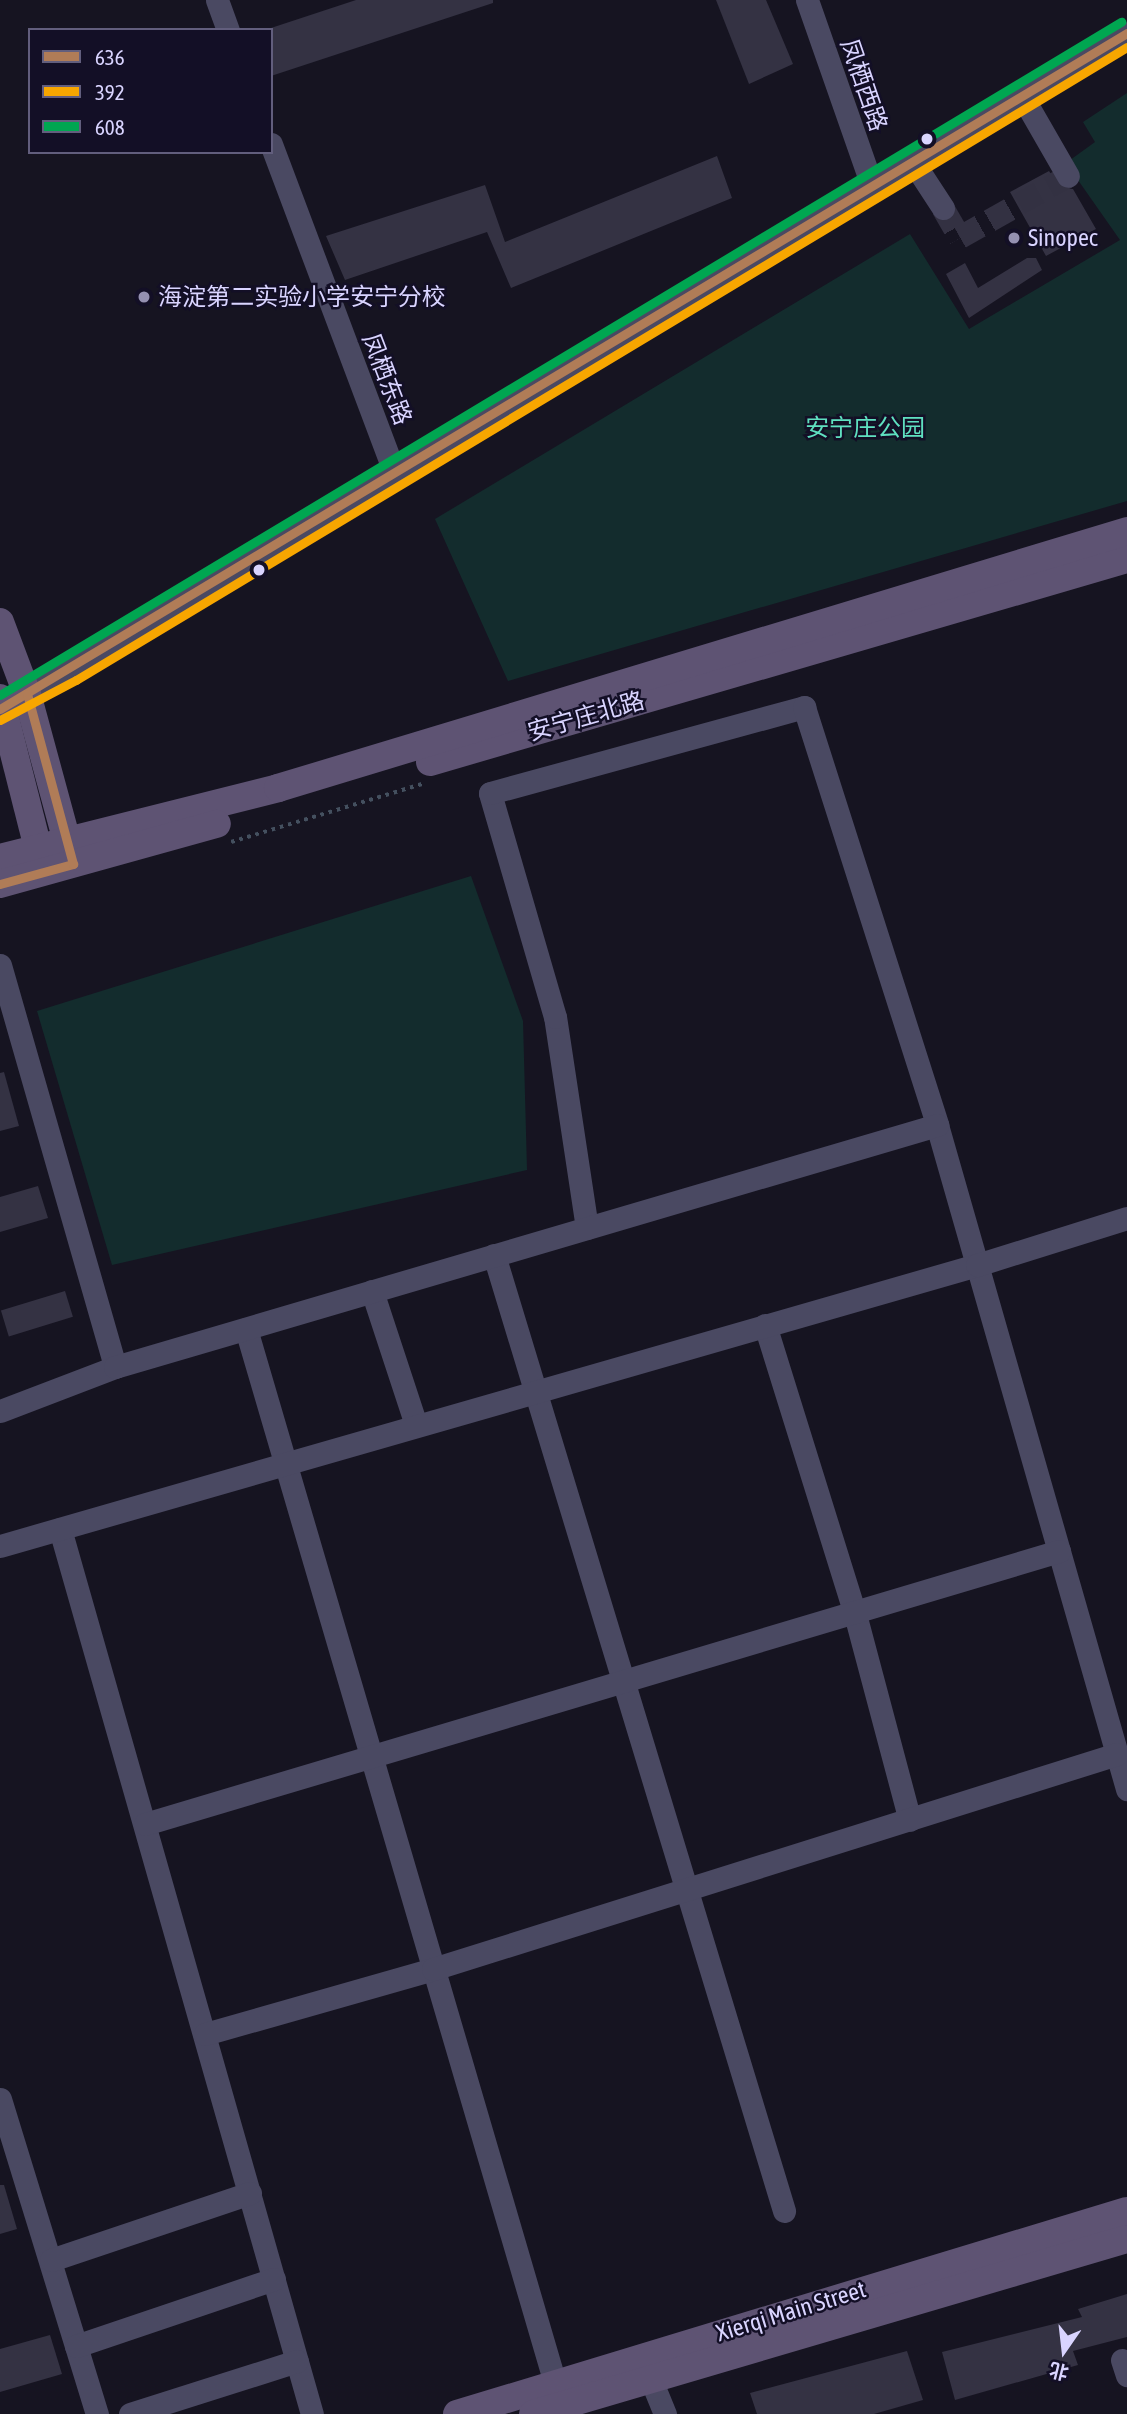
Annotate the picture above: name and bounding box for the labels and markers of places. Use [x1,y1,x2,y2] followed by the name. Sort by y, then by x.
[920,132,934,146] unlabelled marker
[1028,224,1098,252] place label: Sinopec
[1006,230,1022,246] marker: Sinopec
[158,283,446,311] place label: 海淀第二实验小学安宁分校
[136,289,152,305] marker: 海淀第二实验小学安宁分校
[252,563,266,577] unlabelled marker

